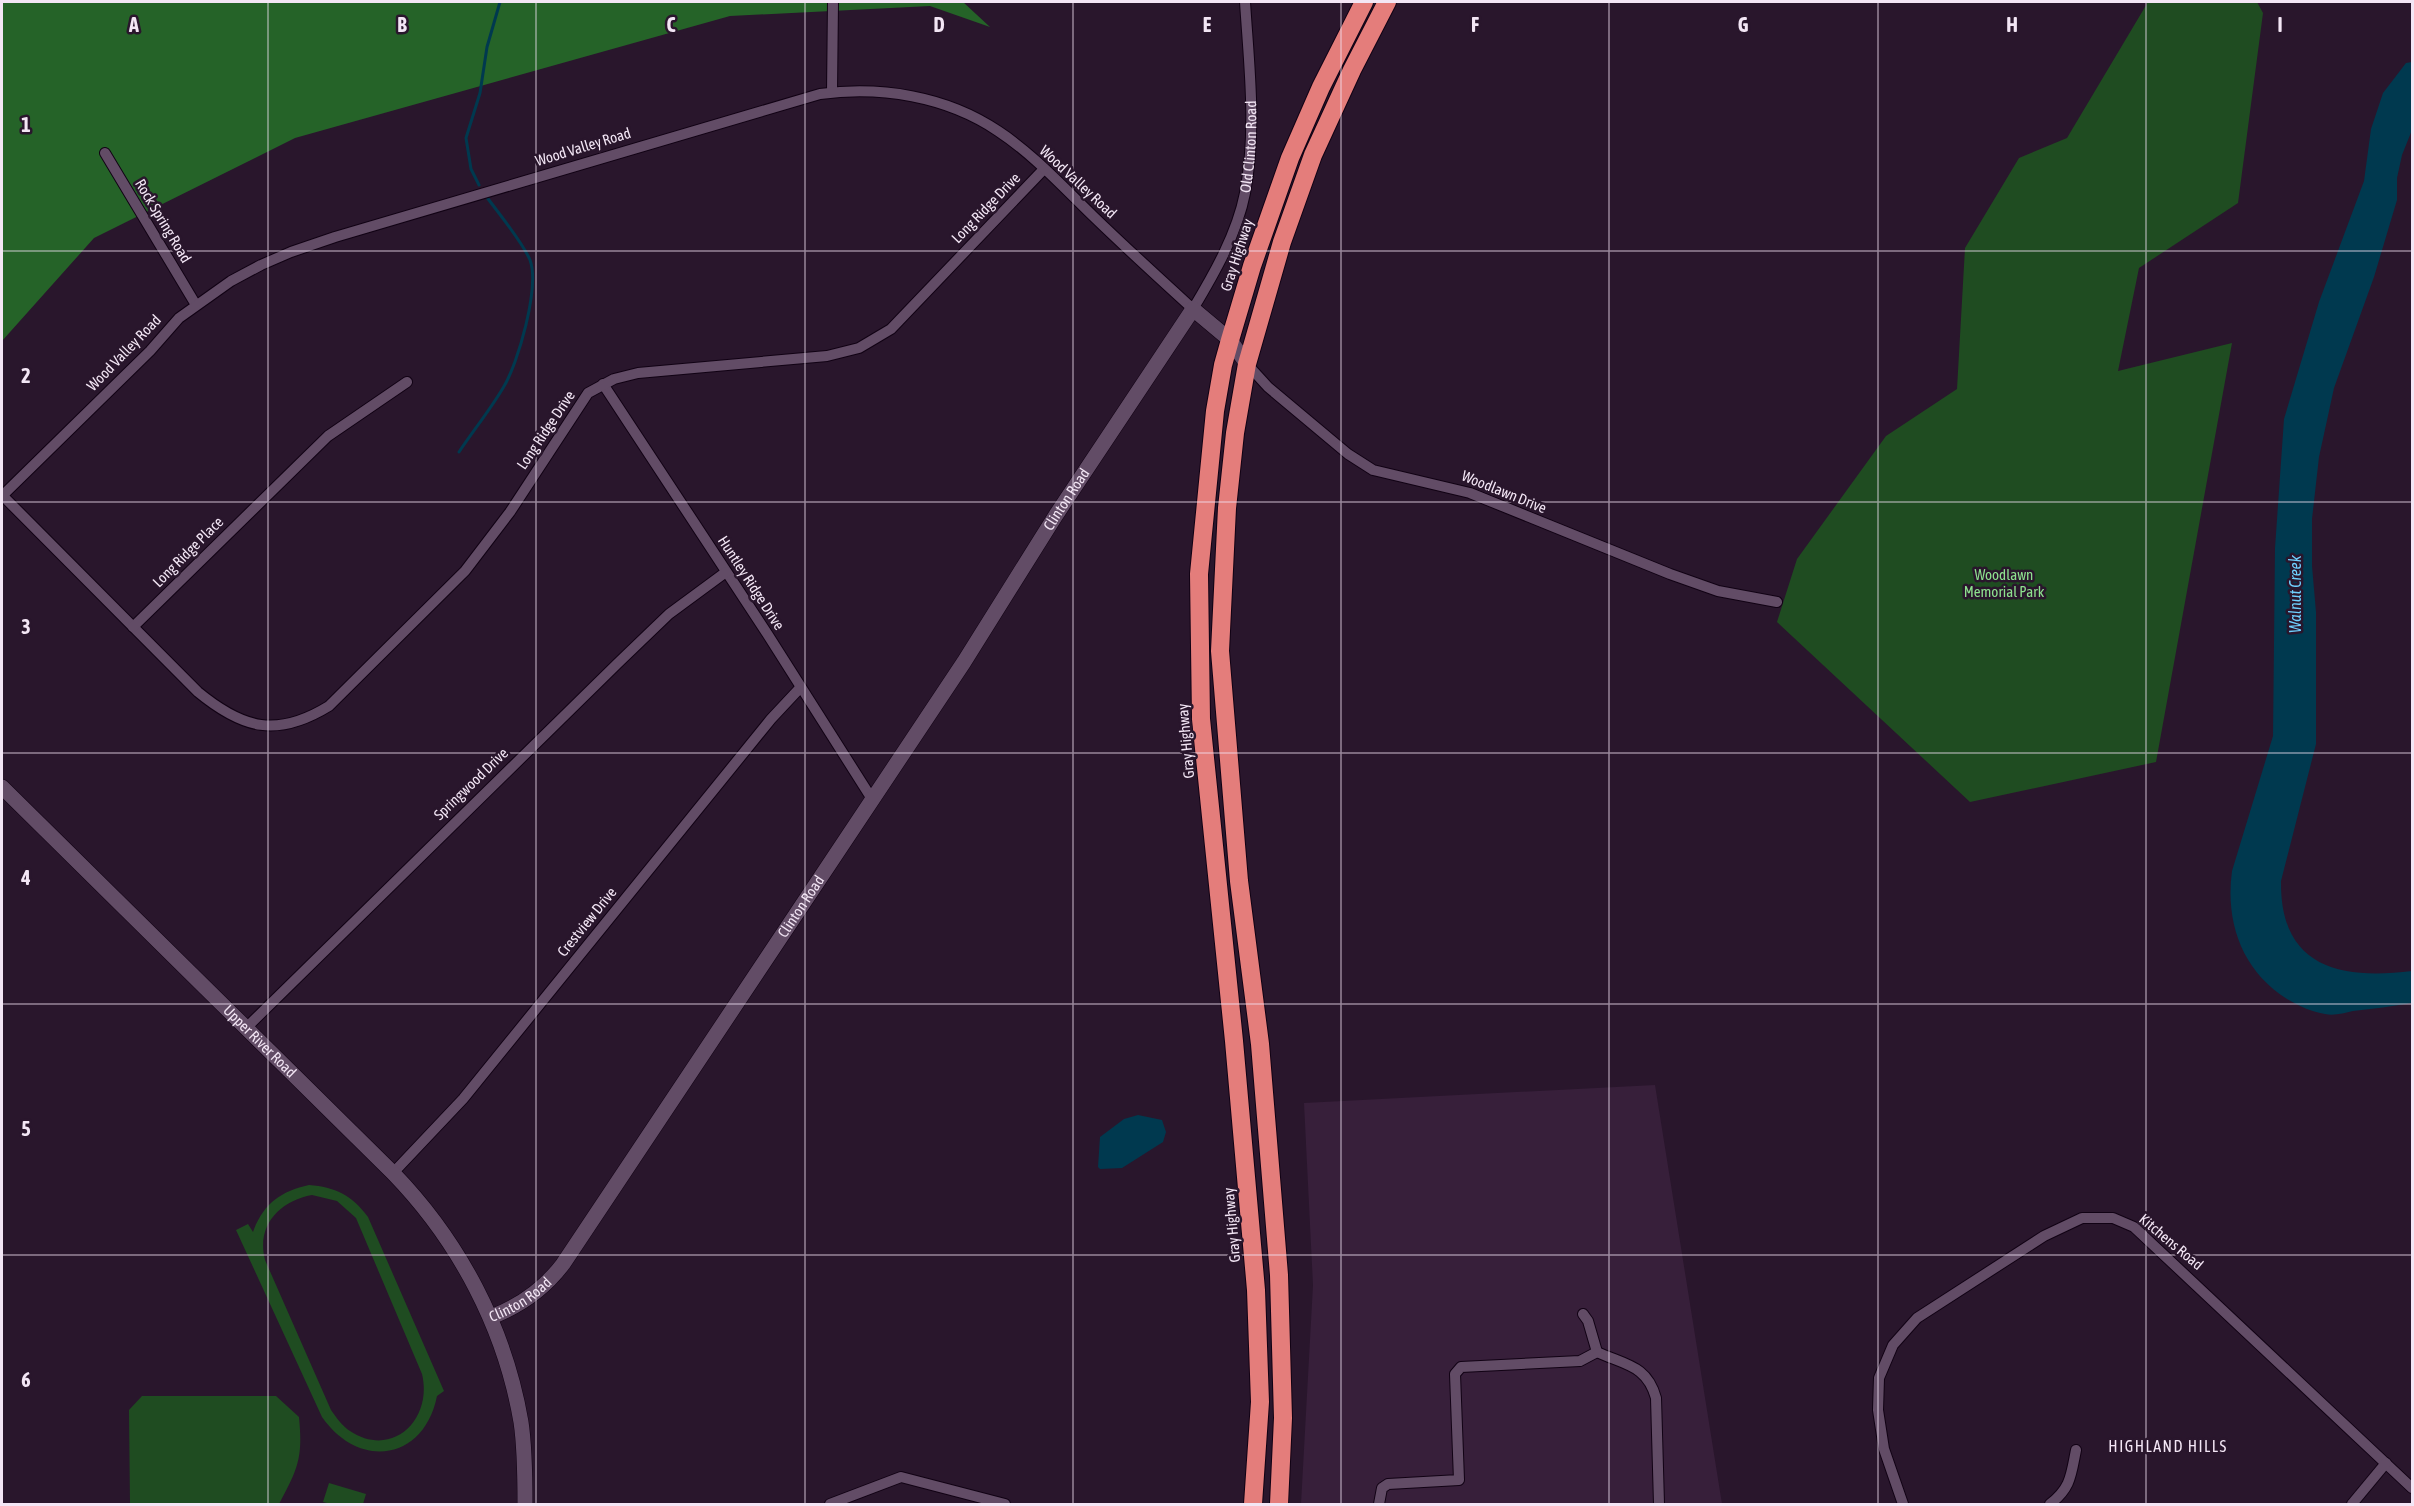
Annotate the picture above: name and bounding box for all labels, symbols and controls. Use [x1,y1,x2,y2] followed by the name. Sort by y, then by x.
[128,13,139,36] text: A
[397,13,407,36] text: B
[667,13,676,36] text: C
[933,13,945,36] text: D
[1203,13,1212,36] text: E
[1471,13,1479,36] text: F
[1738,13,1749,36] text: G
[2006,13,2018,36] text: H
[2277,13,2283,36] text: I
[1236,100,1259,194] street label: Old Clinton Road
[21,113,31,136] text: 1
[533,124,633,169] street label: Wood Valley Road
[1036,142,1120,222] street label: Wood Valley Road
[948,169,1023,246] street label: Long Ridge Drive
[132,176,195,266] street label: Rock Spring Road
[1217,216,1256,293] street label: Gray Highway
[83,311,164,394] street label: Wood Valley Road
[21,364,31,387] text: 2
[513,387,578,472] street label: Long Ridge Drive
[1040,465,1093,533] street label: Clinton Road
[1459,467,1549,516] street label: Woodlawn Drive
[149,513,226,590] street label: Long Ridge Place
[715,533,788,633] street label: Huntley Ridge Drive
[2286,554,2304,633] water label: Walnut Creek
[1964,566,2045,600] park label: Woodlawn Memorial Park
[21,615,31,638] text: 3
[1174,703,1197,779] street label: Gray Highway
[430,744,511,823] street label: Springwood Drive
[20,866,31,889] text: 4
[774,872,827,940] street label: Clinton Road
[554,884,620,960] street label: Crestview Drive
[220,1001,300,1081] street label: Upper River Road
[21,1117,31,1140] text: 5
[1220,1187,1243,1263] street label: Gray Highway
[2136,1210,2207,1273] street label: Kitchens Road
[486,1274,555,1325] street label: Clinton Road
[21,1368,31,1391] text: 6
[2108,1437,2228,1455] district label: HIGHLAND HILLS

